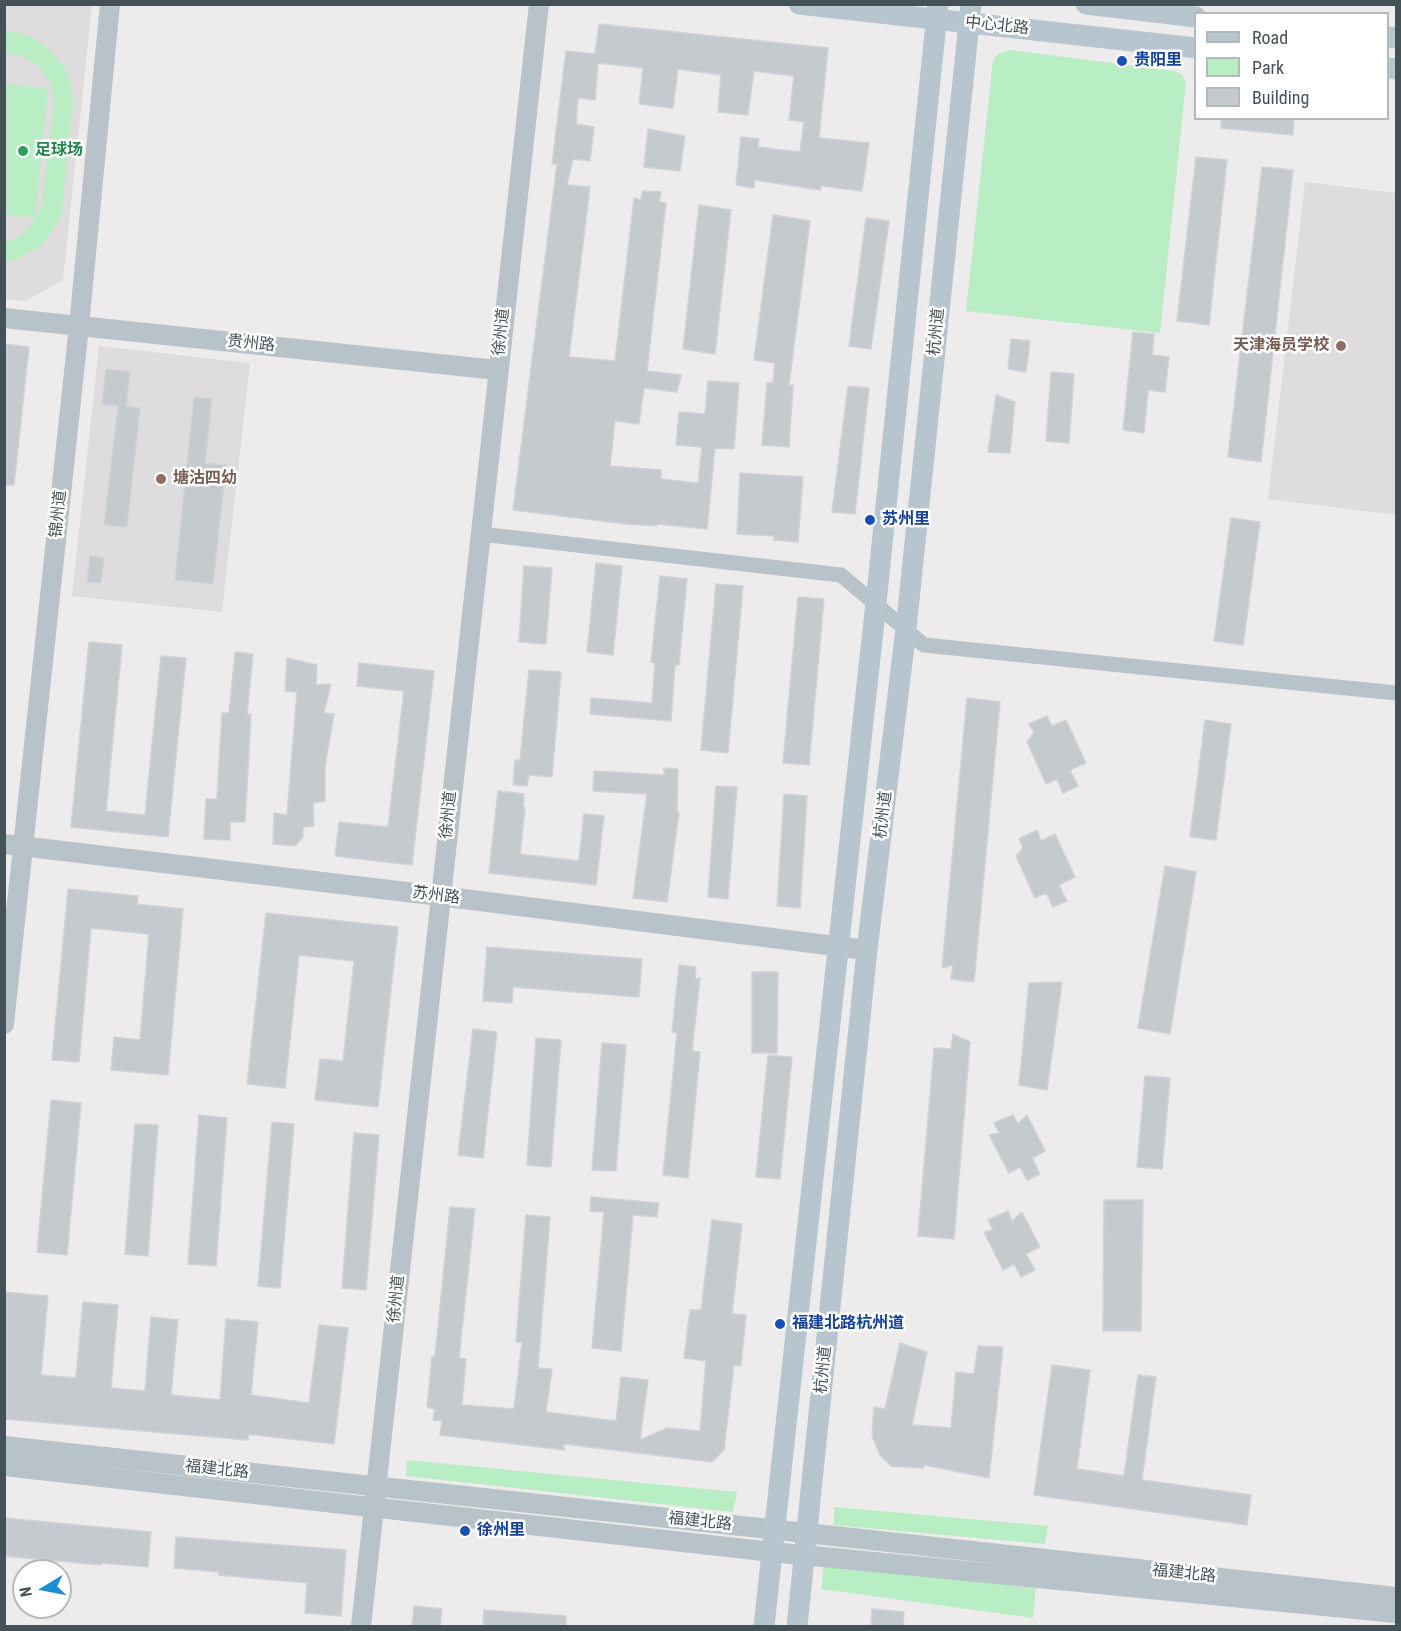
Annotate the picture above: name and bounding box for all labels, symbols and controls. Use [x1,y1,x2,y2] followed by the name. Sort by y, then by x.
[1194,12,1389,120] legend
[964,13,1030,39] street label: 中心北路
[1252,27,1288,48] text: Road
[1134,51,1182,71] place label: 贵阳里
[1115,54,1129,68] marker: 贵阳里
[1252,57,1284,78] text: Park
[1252,87,1309,108] text: Building
[35,141,83,161] place label: 足球场
[16,144,30,158] marker: 足球场
[490,307,514,357] street label: 徐州道
[925,307,949,357] street label: 杭州道
[226,332,276,356] street label: 贵州路
[1233,336,1329,356] place label: 天津海员学校
[1334,339,1348,353] marker: 天津海员学校
[173,469,237,489] place label: 塘沽四幼
[154,472,168,486] marker: 塘沽四幼
[47,489,71,539] street label: 锦州道
[882,510,930,530] place label: 苏州里
[863,513,877,527] marker: 苏州里
[437,790,461,840] street label: 徐州道
[872,790,896,840] street label: 杭州道
[411,884,461,908] street label: 苏州路
[385,1274,409,1324] street label: 徐州道
[792,1314,904,1334] place label: 福建北路杭州道
[773,1317,787,1331] marker: 福建北路杭州道
[812,1345,836,1395] street label: 杭州道
[184,1457,250,1483] street label: 福建北路
[667,1509,733,1535] street label: 福建北路
[477,1521,525,1541] place label: 徐州里
[458,1524,472,1538] marker: 徐州里
[12,1559,72,1619] north arrow
[1151,1561,1217,1587] street label: 福建北路
[16,1585,36,1598] text: N

